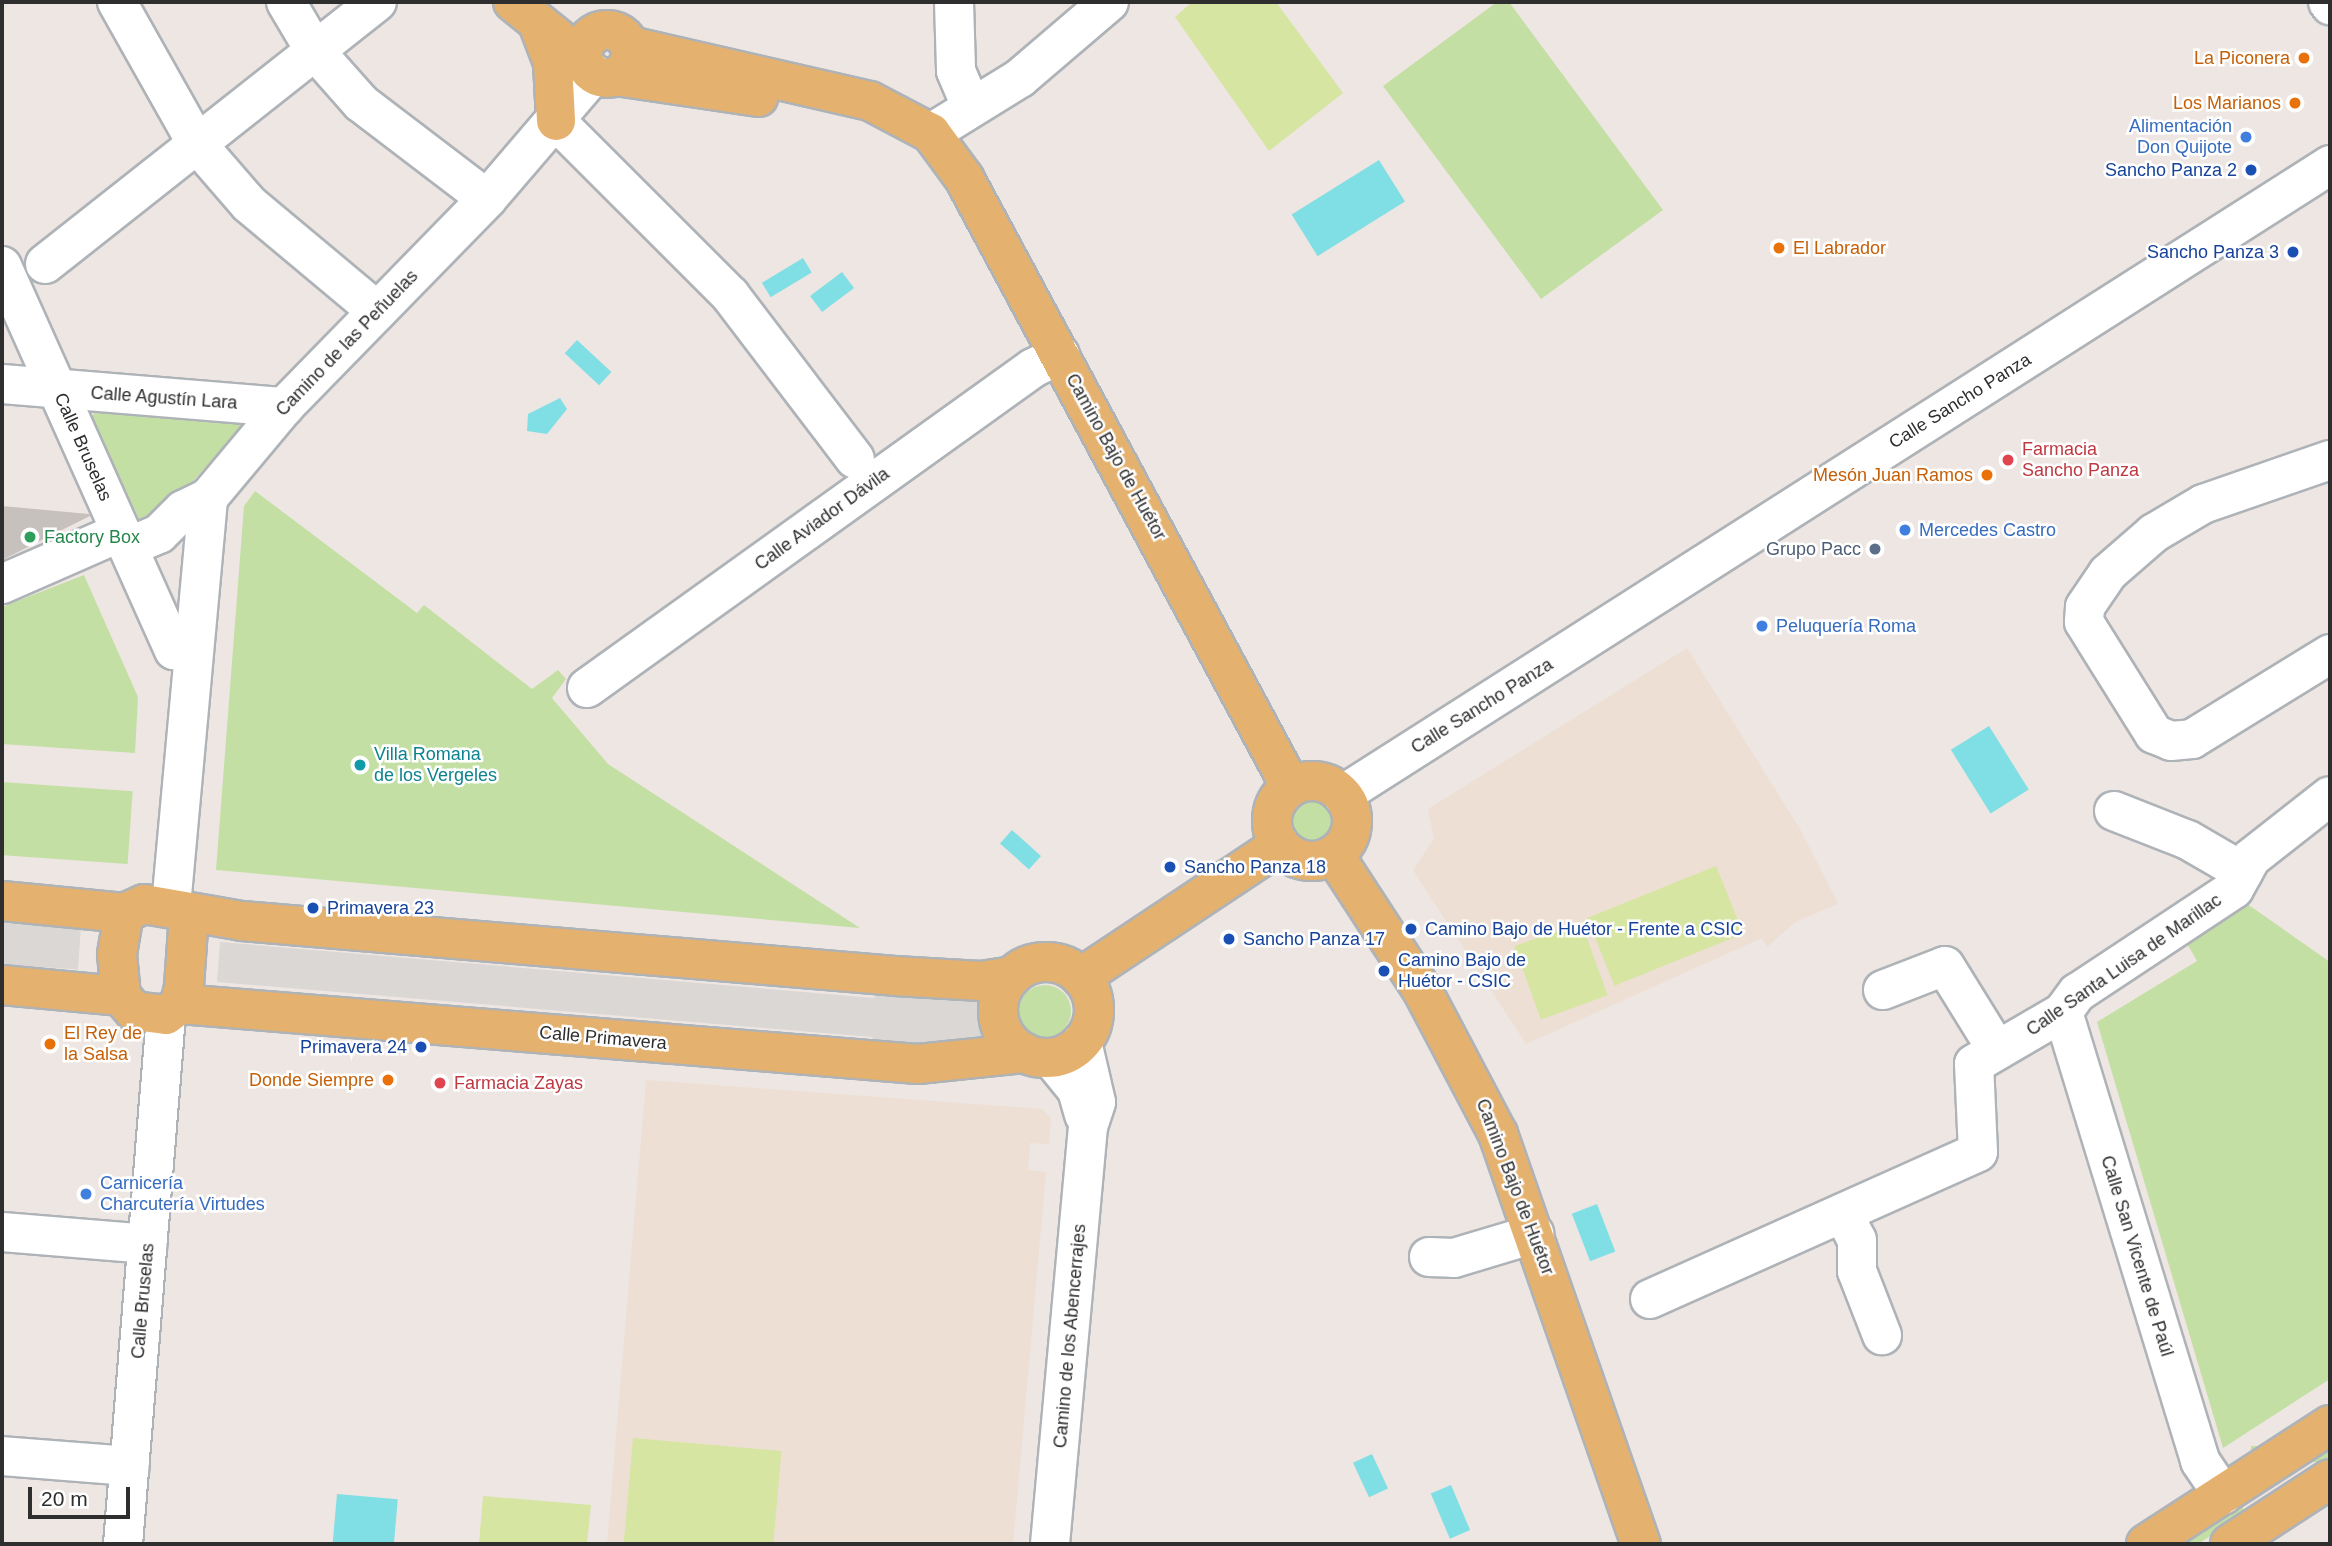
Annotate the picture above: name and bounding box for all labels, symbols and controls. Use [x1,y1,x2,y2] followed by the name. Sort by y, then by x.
[2194,47,2290,69] place label: La Piconera
[2296,50,2312,66] marker: La Piconera
[2173,92,2281,114] place label: Los Marianos
[2287,95,2303,111] marker: Los Marianos
[2129,116,2232,158] place label: Alimentación Don Quijote
[2238,129,2254,145] marker: Alimentación Don Quijote
[2105,159,2237,181] place label: Sancho Panza 2
[2243,162,2259,178] marker: Sancho Panza 2
[1793,237,1886,259] place label: El Labrador
[1771,240,1787,256] marker: El Labrador
[2147,241,2279,263] place label: Sancho Panza 3
[2285,244,2301,260] marker: Sancho Panza 3
[271,265,423,421] street label: Camino de las Peñuelas
[1885,349,2035,453] street label: Calle Sancho Panza
[1061,370,1171,544] street label: Camino Bajo de Huétor
[89,382,239,414] street label: Calle Agustín Lara
[50,390,116,504] street label: Calle Bruselas
[2022,439,2139,482] place label: Farmacia Sancho Panza
[2000,452,2016,468] marker: Farmacia Sancho Panza
[750,463,894,575] street label: Calle Aviador Dávila
[1813,464,1973,486] place label: Mesón Juan Ramos
[1979,467,1995,483] marker: Mesón Juan Ramos
[1919,519,2056,541] place label: Mercedes Castro
[1897,522,1913,538] marker: Mercedes Castro
[44,526,140,548] place label: Factory Box
[22,529,38,545] marker: Factory Box
[1766,538,1861,560] place label: Grupo Pacc
[1867,541,1883,557] marker: Grupo Pacc
[1776,615,1916,637] place label: Peluquería Roma
[1754,618,1770,634] marker: Peluquería Roma
[1407,654,1557,758] street label: Calle Sancho Panza
[374,744,497,786] place label: Villa Romana de los Vergeles
[352,757,368,773] marker: Villa Romana de los Vergeles
[1184,856,1326,878] place label: Sancho Panza 18
[1162,859,1178,875] marker: Sancho Panza 18
[2022,889,2226,1041] street label: Calle Santa Luisa de Marillac
[327,897,434,919] place label: Primavera 23
[305,900,321,916] marker: Primavera 23
[1425,918,1743,940] place label: Camino Bajo de Huétor - Frente a CSIC
[1403,921,1419,937] marker: Camino Bajo de Huétor - Frente a CSIC
[1243,928,1385,950] place label: Sancho Panza 17
[1221,931,1237,947] marker: Sancho Panza 17
[1398,950,1526,992] place label: Camino Bajo de Huétor - CSIC
[1376,963,1392,979] marker: Camino Bajo de Huétor - CSIC
[538,1022,668,1054] street label: Calle Primavera
[64,1023,142,1066] place label: El Rey de la Salsa
[42,1036,58,1052] marker: El Rey de la Salsa
[300,1036,407,1058] place label: Primavera 24
[413,1039,429,1055] marker: Primavera 24
[249,1069,374,1091] place label: Donde Siempre
[380,1072,396,1088] marker: Donde Siempre
[454,1072,583,1094] place label: Farmacia Zayas
[432,1075,448,1091] marker: Farmacia Zayas
[1471,1096,1559,1278] street label: Camino Bajo de Huétor
[2096,1153,2178,1359] street label: Calle San Vicente de Paúl
[100,1173,265,1216] place label: Carnicería Charcutería Virtudes
[78,1186,94,1202] marker: Carnicería Charcutería Virtudes
[1049,1222,1091,1450] street label: Camino de los Abencerrajes
[127,1242,159,1360] street label: Calle Bruselas
[32,1472,133,1516] scale bar
[41,1487,88,1510] text: 20 m

